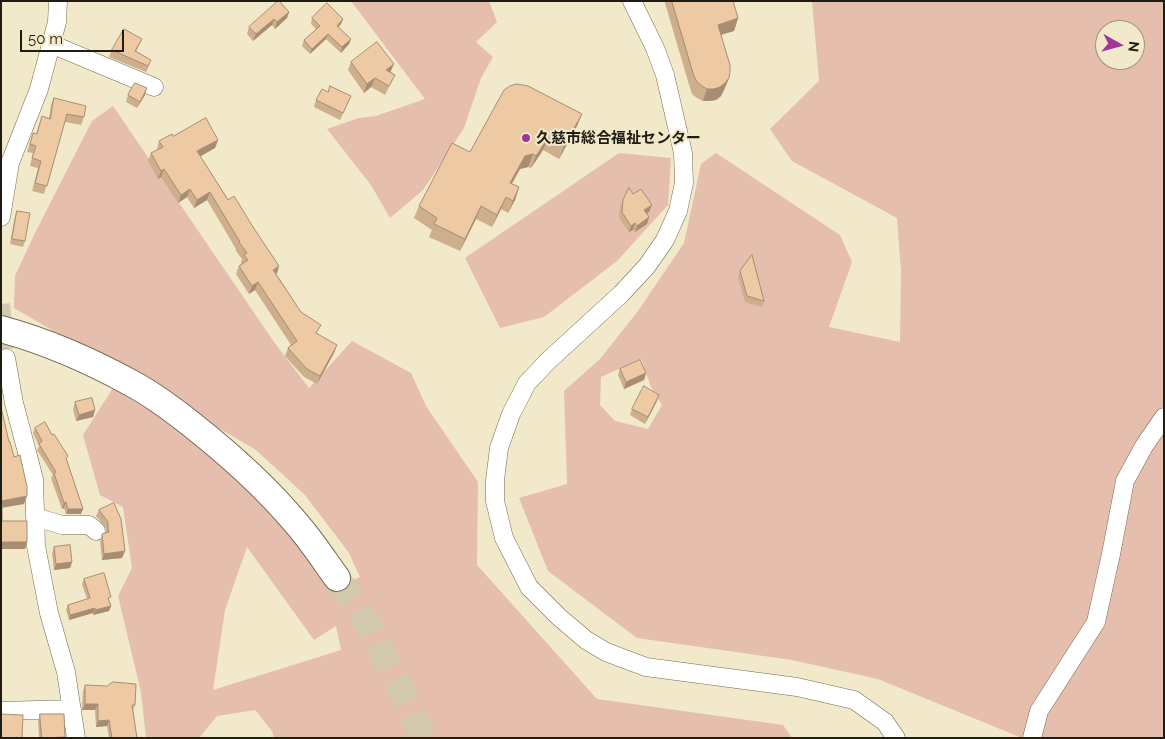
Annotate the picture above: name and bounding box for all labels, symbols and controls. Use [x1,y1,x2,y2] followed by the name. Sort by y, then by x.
[22,20,126,52] scale bar
[1095,20,1145,70] north arrow
[28,30,63,48] text: 50 m
[1125,40,1142,53] text: N
[536,129,701,147] place label: 久慈市総合福祉センター
[520,132,532,144] marker: 久慈市総合福祉センター

